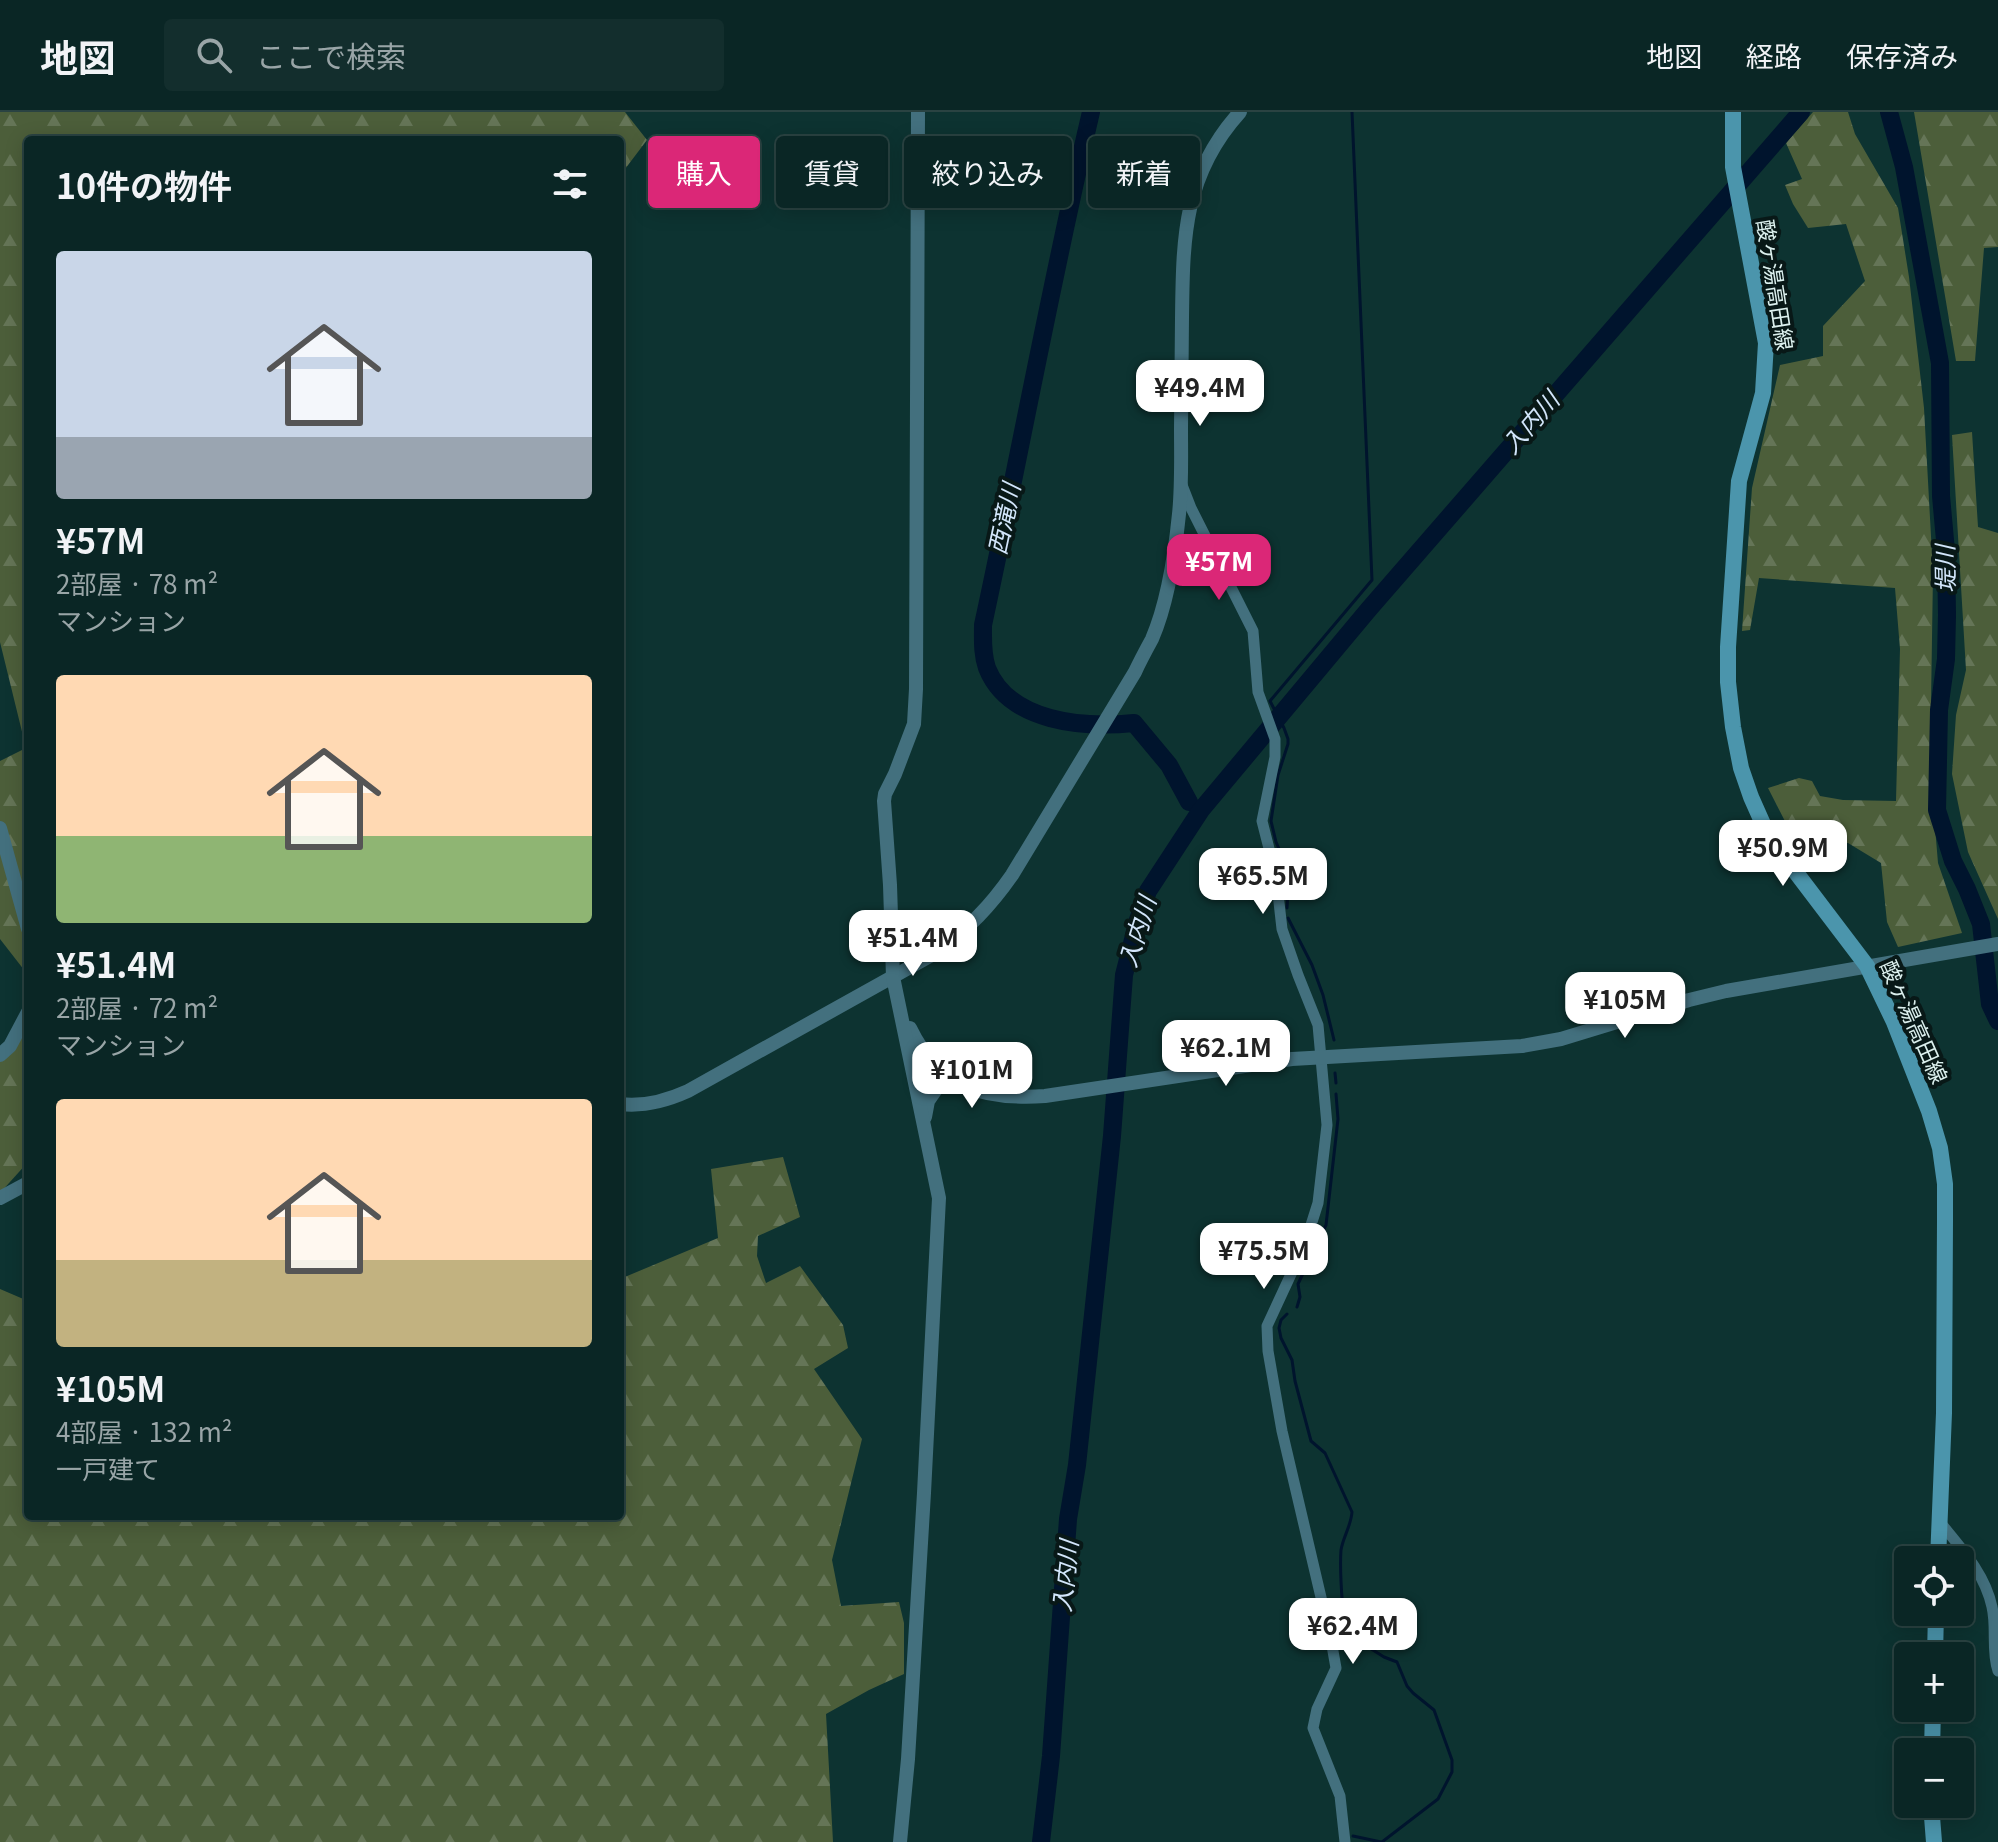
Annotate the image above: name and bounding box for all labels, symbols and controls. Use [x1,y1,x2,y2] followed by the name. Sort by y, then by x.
[164,19,724,91] search box
[40,28,116,83] text: 地図
[192,33,236,77] icon: search
[256,33,406,77] text: ここで検索
[1646,35,1702,75] text: 地図
[1746,35,1802,75] text: 経路
[1846,35,1958,75] text: 保存済み
[648,136,760,208] chip: 購入
[776,136,888,208] chip: 賃貸
[904,136,1072,208] chip: 絞り込み
[1088,136,1200,208] chip: 新着
[56,160,232,209] text: 10件の物件
[548,162,592,206] icon: filters
[1751,217,1803,352] street label: 酸ヶ湯高田線
[252,303,396,447] icon: home
[1135,360,1265,428] pin: ¥49.4M
[1154,367,1246,404] text: ¥49.4M
[1492,380,1568,460] water label: 入内川
[978,477,1028,557] water label: 西滝川
[56,515,145,564] text: ¥57M
[1172,534,1266,602] pin: ¥57M
[1185,541,1253,578] text: ¥57M
[1926,542,1961,593] water label: 堤川
[56,564,218,601] text: 2部屋 · 78 m²
[56,601,186,638] text: マンション
[252,727,396,871] icon: home
[1718,820,1848,888] pin: ¥50.9M
[1737,827,1829,864] text: ¥50.9M
[1198,848,1328,916] pin: ¥65.5M
[1217,855,1309,892] text: ¥65.5M
[1108,889,1164,971] water label: 入内川
[848,910,978,978] pin: ¥51.4M
[867,917,959,954] text: ¥51.4M
[56,939,176,988] text: ¥51.4M
[1874,954,1957,1088] street label: 酸ヶ湯高田線
[1569,972,1681,1040] pin: ¥105M
[1583,979,1667,1016] text: ¥105M
[56,988,218,1025] text: 2部屋 · 72 m²
[1161,1020,1291,1088] pin: ¥62.1M
[56,1025,186,1062] text: マンション
[1180,1027,1272,1064] text: ¥62.1M
[916,1042,1028,1110] pin: ¥101M
[930,1049,1014,1086] text: ¥101M
[252,1151,396,1295] icon: home
[1199,1223,1329,1291] pin: ¥75.5M
[1218,1230,1310,1267] text: ¥75.5M
[56,1363,165,1412] text: ¥105M
[56,1412,233,1449] text: 4部屋 · 132 m²
[56,1449,160,1486] text: 一戸建て
[1042,1535,1085,1613] water label: 入内川
[1894,1546,1974,1818] map controls
[1894,1546,1974,1626] button: locate
[1288,1598,1418,1666] pin: ¥62.4M
[1307,1605,1399,1642] text: ¥62.4M
[1894,1642,1974,1722] button: +
[1894,1738,1974,1818] button: −

